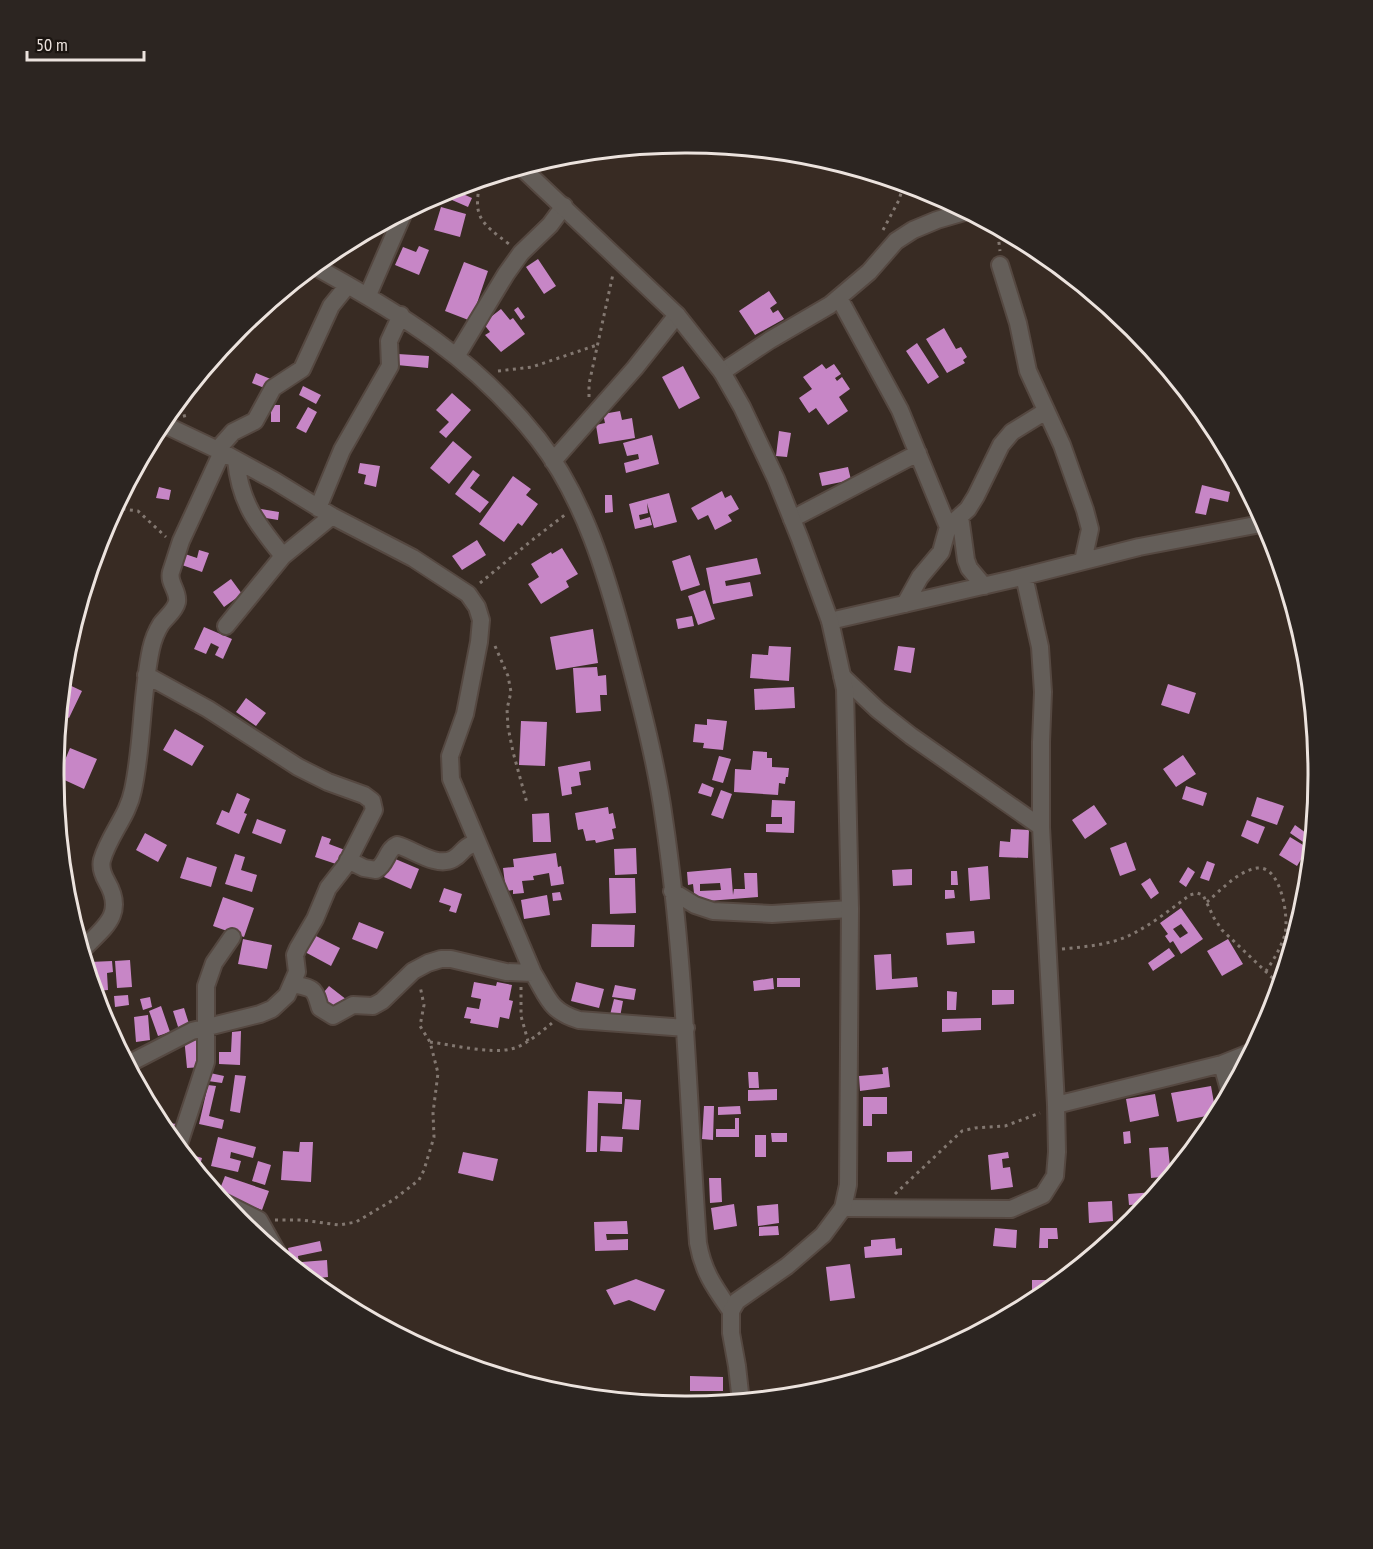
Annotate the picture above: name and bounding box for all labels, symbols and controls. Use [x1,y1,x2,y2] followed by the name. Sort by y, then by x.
[27,24,144,62] scale bar
[36,33,68,56] text: 50 m

